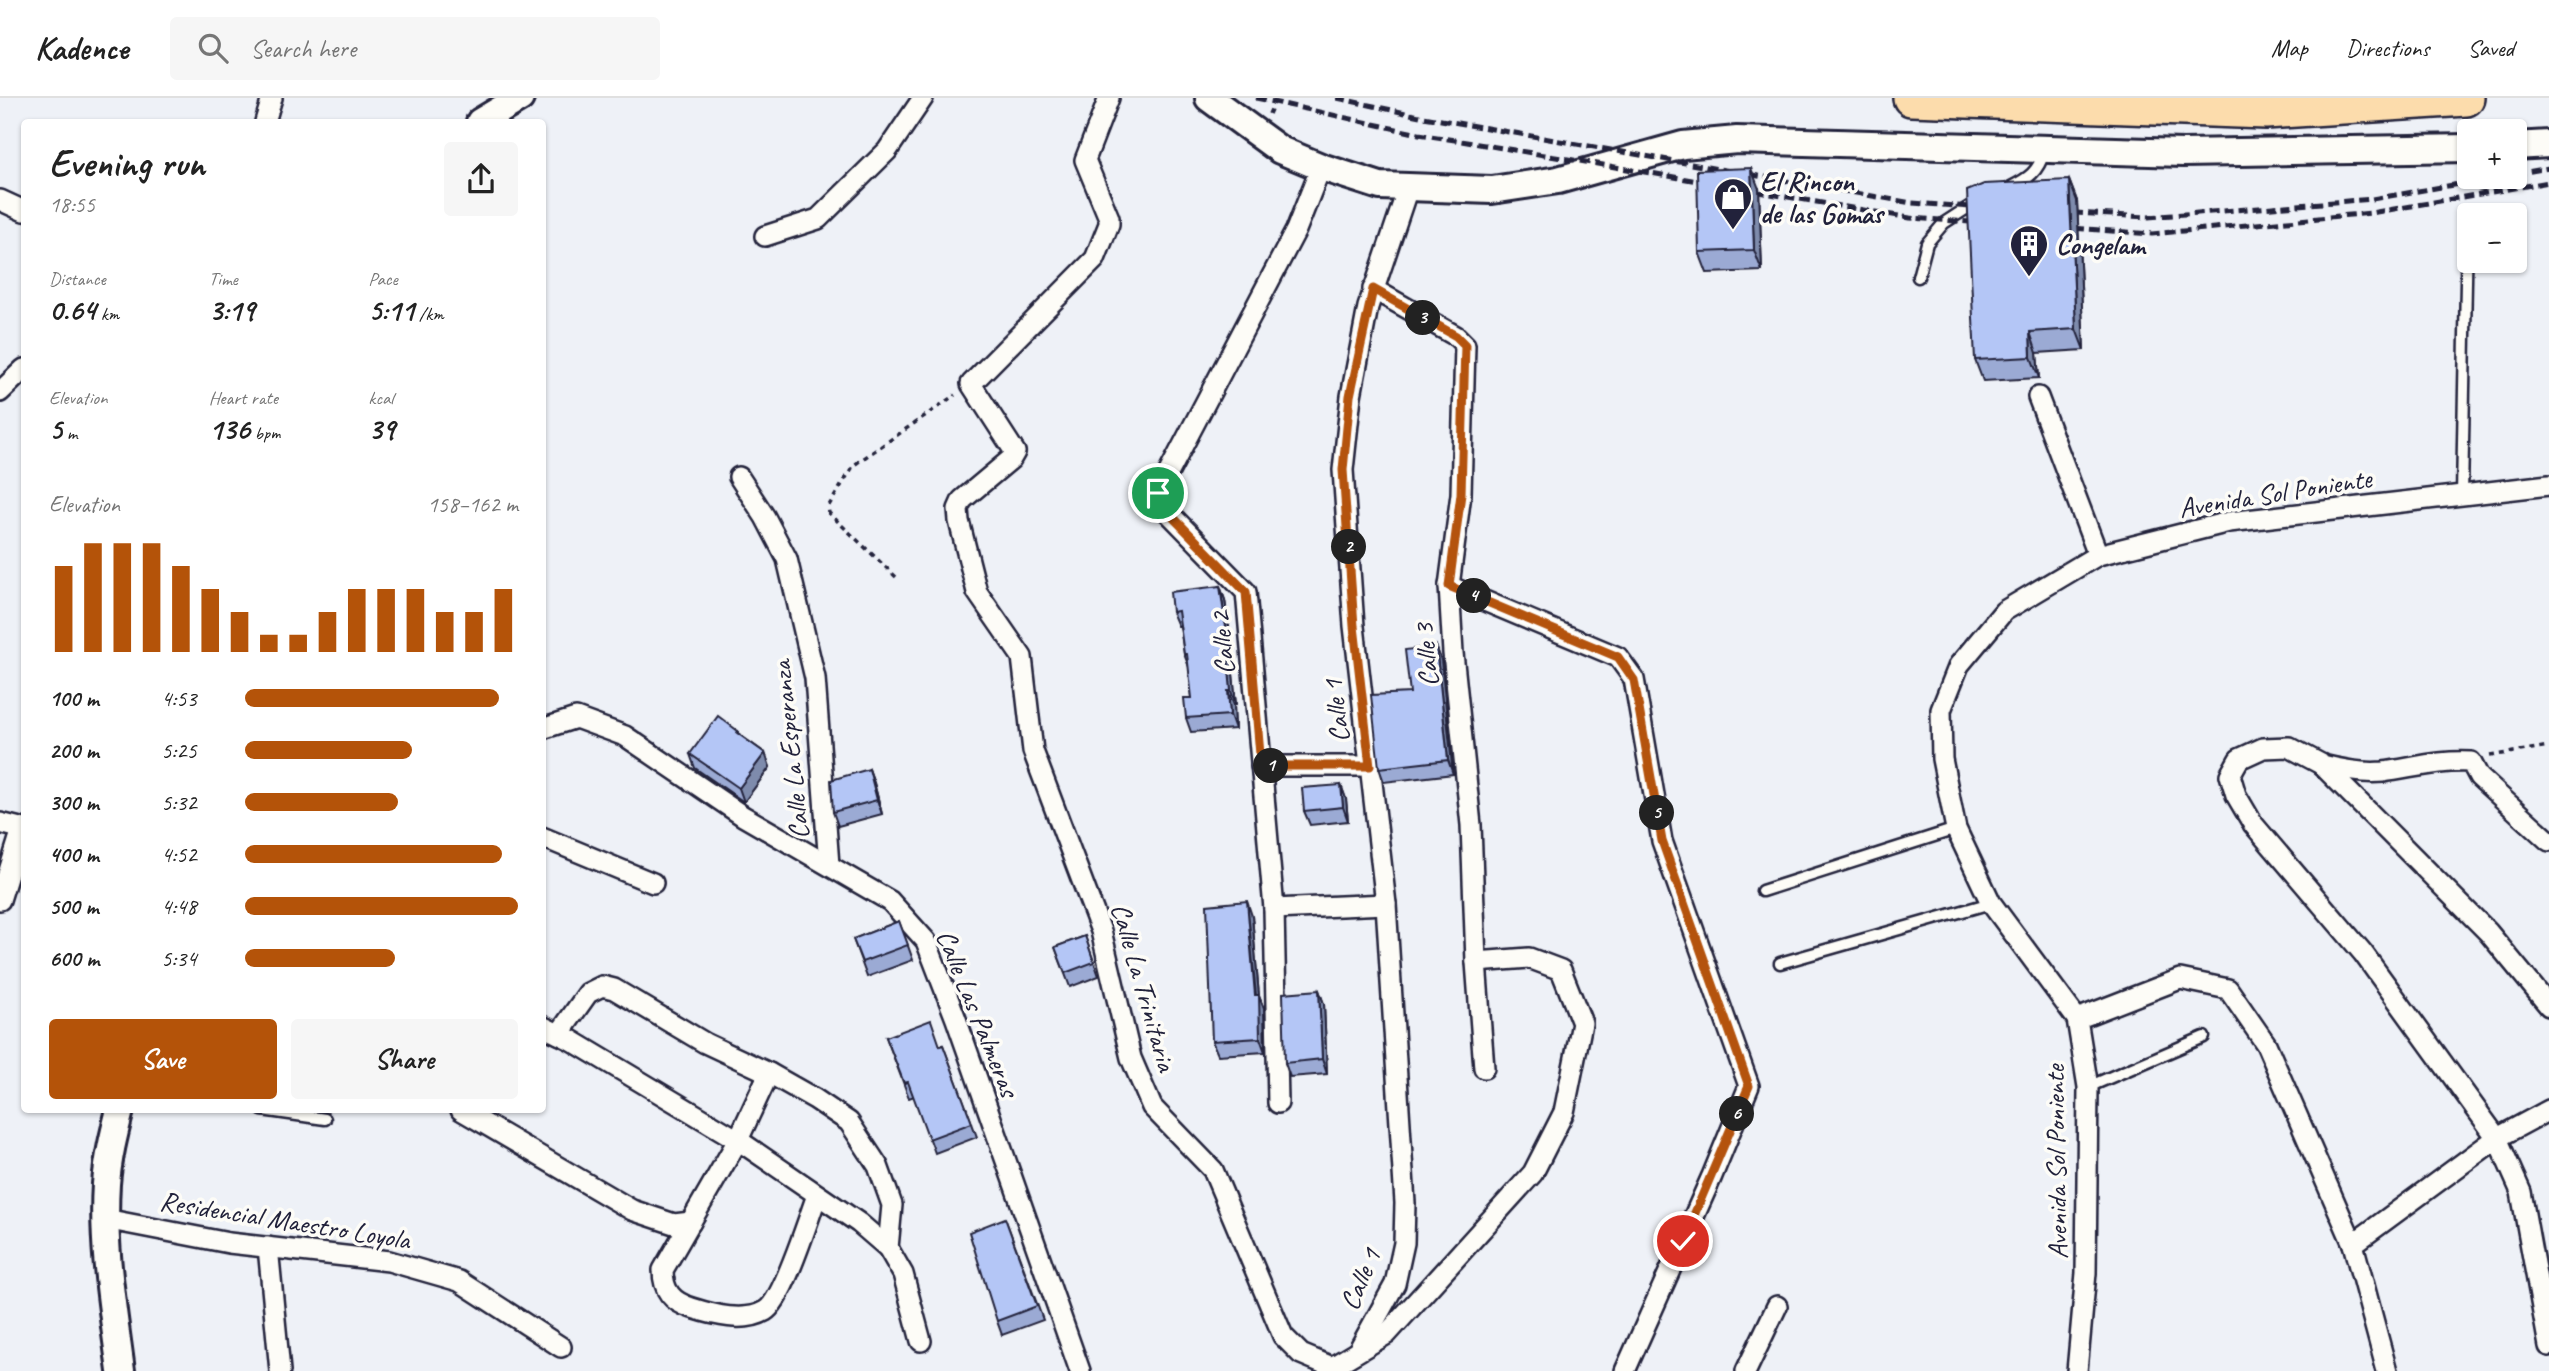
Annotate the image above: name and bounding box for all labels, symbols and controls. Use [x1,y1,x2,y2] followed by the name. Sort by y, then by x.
[170,17,660,80] search box
[35,27,128,69] text: Kadence
[194,29,232,67] icon: search
[250,32,356,65] text: Search here
[2271,33,2308,63] text: Map
[2346,33,2429,63] text: Directions
[2467,33,2514,63] text: Saved
[2457,119,2527,273] map controls
[2457,119,2527,189] button: +
[49,140,205,187] text: Evening run
[444,142,518,216] button: share
[1760,164,1886,231] place label: El Rincon de las Gomas
[1712,176,1754,231] shop icon: El Rincon de las Gomas
[49,190,95,219] text: 18:55
[2457,203,2527,273] button: −
[2008,223,2050,278] building icon: Congelam
[2056,227,2148,262] place label: Congelam
[49,267,106,291] text: Distance
[209,267,238,291] text: Time
[368,267,398,291] text: Pace
[49,291,96,329] text: 0.64
[209,291,255,329] text: 3:19
[368,291,414,329] text: 5:11
[1406,300,1440,336] pin: 3
[96,302,119,326] text: km
[414,302,444,326] text: /km
[1418,305,1427,329] text: 3
[49,386,107,410] text: Elevation
[209,386,278,410] text: Heart rate
[368,386,393,410] text: kcal
[49,410,62,448] text: 5
[209,410,250,448] text: 136
[368,410,395,448] text: 39
[62,421,77,445] text: m
[250,421,280,445] text: bpm
[2176,460,2376,526] street label: Avenida Sol Poniente
[1128,463,1188,523] pin
[1139,474,1177,512] icon: arrive
[49,490,120,519] text: Elevation
[427,490,518,519] text: 158–162 m
[1332,530,1366,564] pin: 2
[1344,534,1353,558] text: 2
[1456,578,1492,614] pin: 4
[1469,583,1478,607] text: 4
[1202,608,1242,676] street label: Calle 2
[1406,620,1446,688] street label: Calle 3
[763,657,817,841] street label: Calle La Esperanza
[1315,676,1357,745] street label: Calle 1
[49,684,99,713] text: 100 m
[161,684,197,713] text: 4:53
[49,736,99,765] text: 200 m
[161,736,197,765] text: 5:25
[1254,748,1288,784] pin: 1
[1266,753,1275,777] text: 1
[49,788,99,817] text: 300 m
[161,788,197,817] text: 5:32
[1640,796,1674,830] pin: 5
[1652,800,1661,824] text: 5
[49,840,99,869] text: 400 m
[161,840,197,869] text: 4:52
[49,892,98,921] text: 500 m
[161,892,197,921] text: 4:48
[1103,899,1185,1077] street label: Calle La Trinitaria
[929,924,1028,1104] street label: Calle Las Palmeras
[49,944,99,973] text: 600 m
[161,944,197,973] text: 5:34
[49,1019,277,1099] button: Save
[291,1019,518,1099] button: Share
[2037,1063,2075,1260] street label: Avenida Sol Poniente
[1720,1096,1754,1132] pin: 6
[1732,1101,1741,1125] text: 6
[157,1183,414,1257] street label: Residencial Maestro Loyola
[1653,1211,1713,1271] pin
[1664,1222,1702,1260] icon: check
[1332,1242,1389,1315] street label: Calle 1

